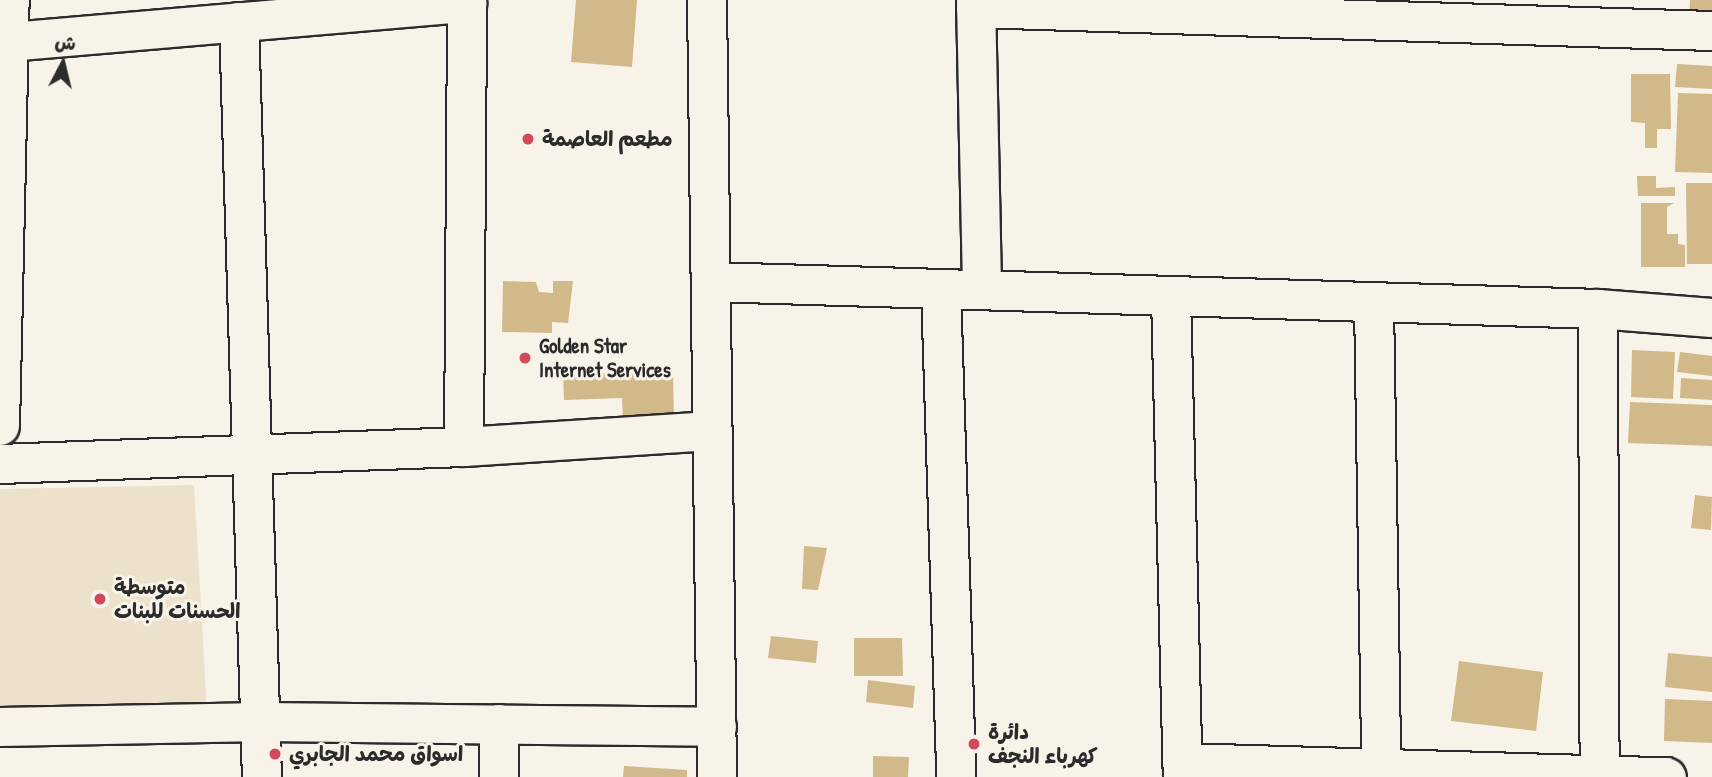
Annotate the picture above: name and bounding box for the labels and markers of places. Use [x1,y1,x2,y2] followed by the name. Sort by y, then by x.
[542,126,673,152] place label: مطعم العاصمة
[520,131,536,147] marker: مطعم العاصمة
[539,333,671,383] place label: Golden Star Internet Services
[517,350,533,366] marker: Golden Star Internet Services
[114,574,241,624] place label: متوسطة الحسنات للبنات
[92,591,108,607] marker: متوسطة الحسنات للبنات
[988,719,1098,769] place label: دائرة كهرباء النجف
[966,736,982,752] marker: دائرة كهرباء النجف
[289,741,463,767] place label: اسواق محمد الجابري
[267,746,283,762] marker: اسواق محمد الجابري

